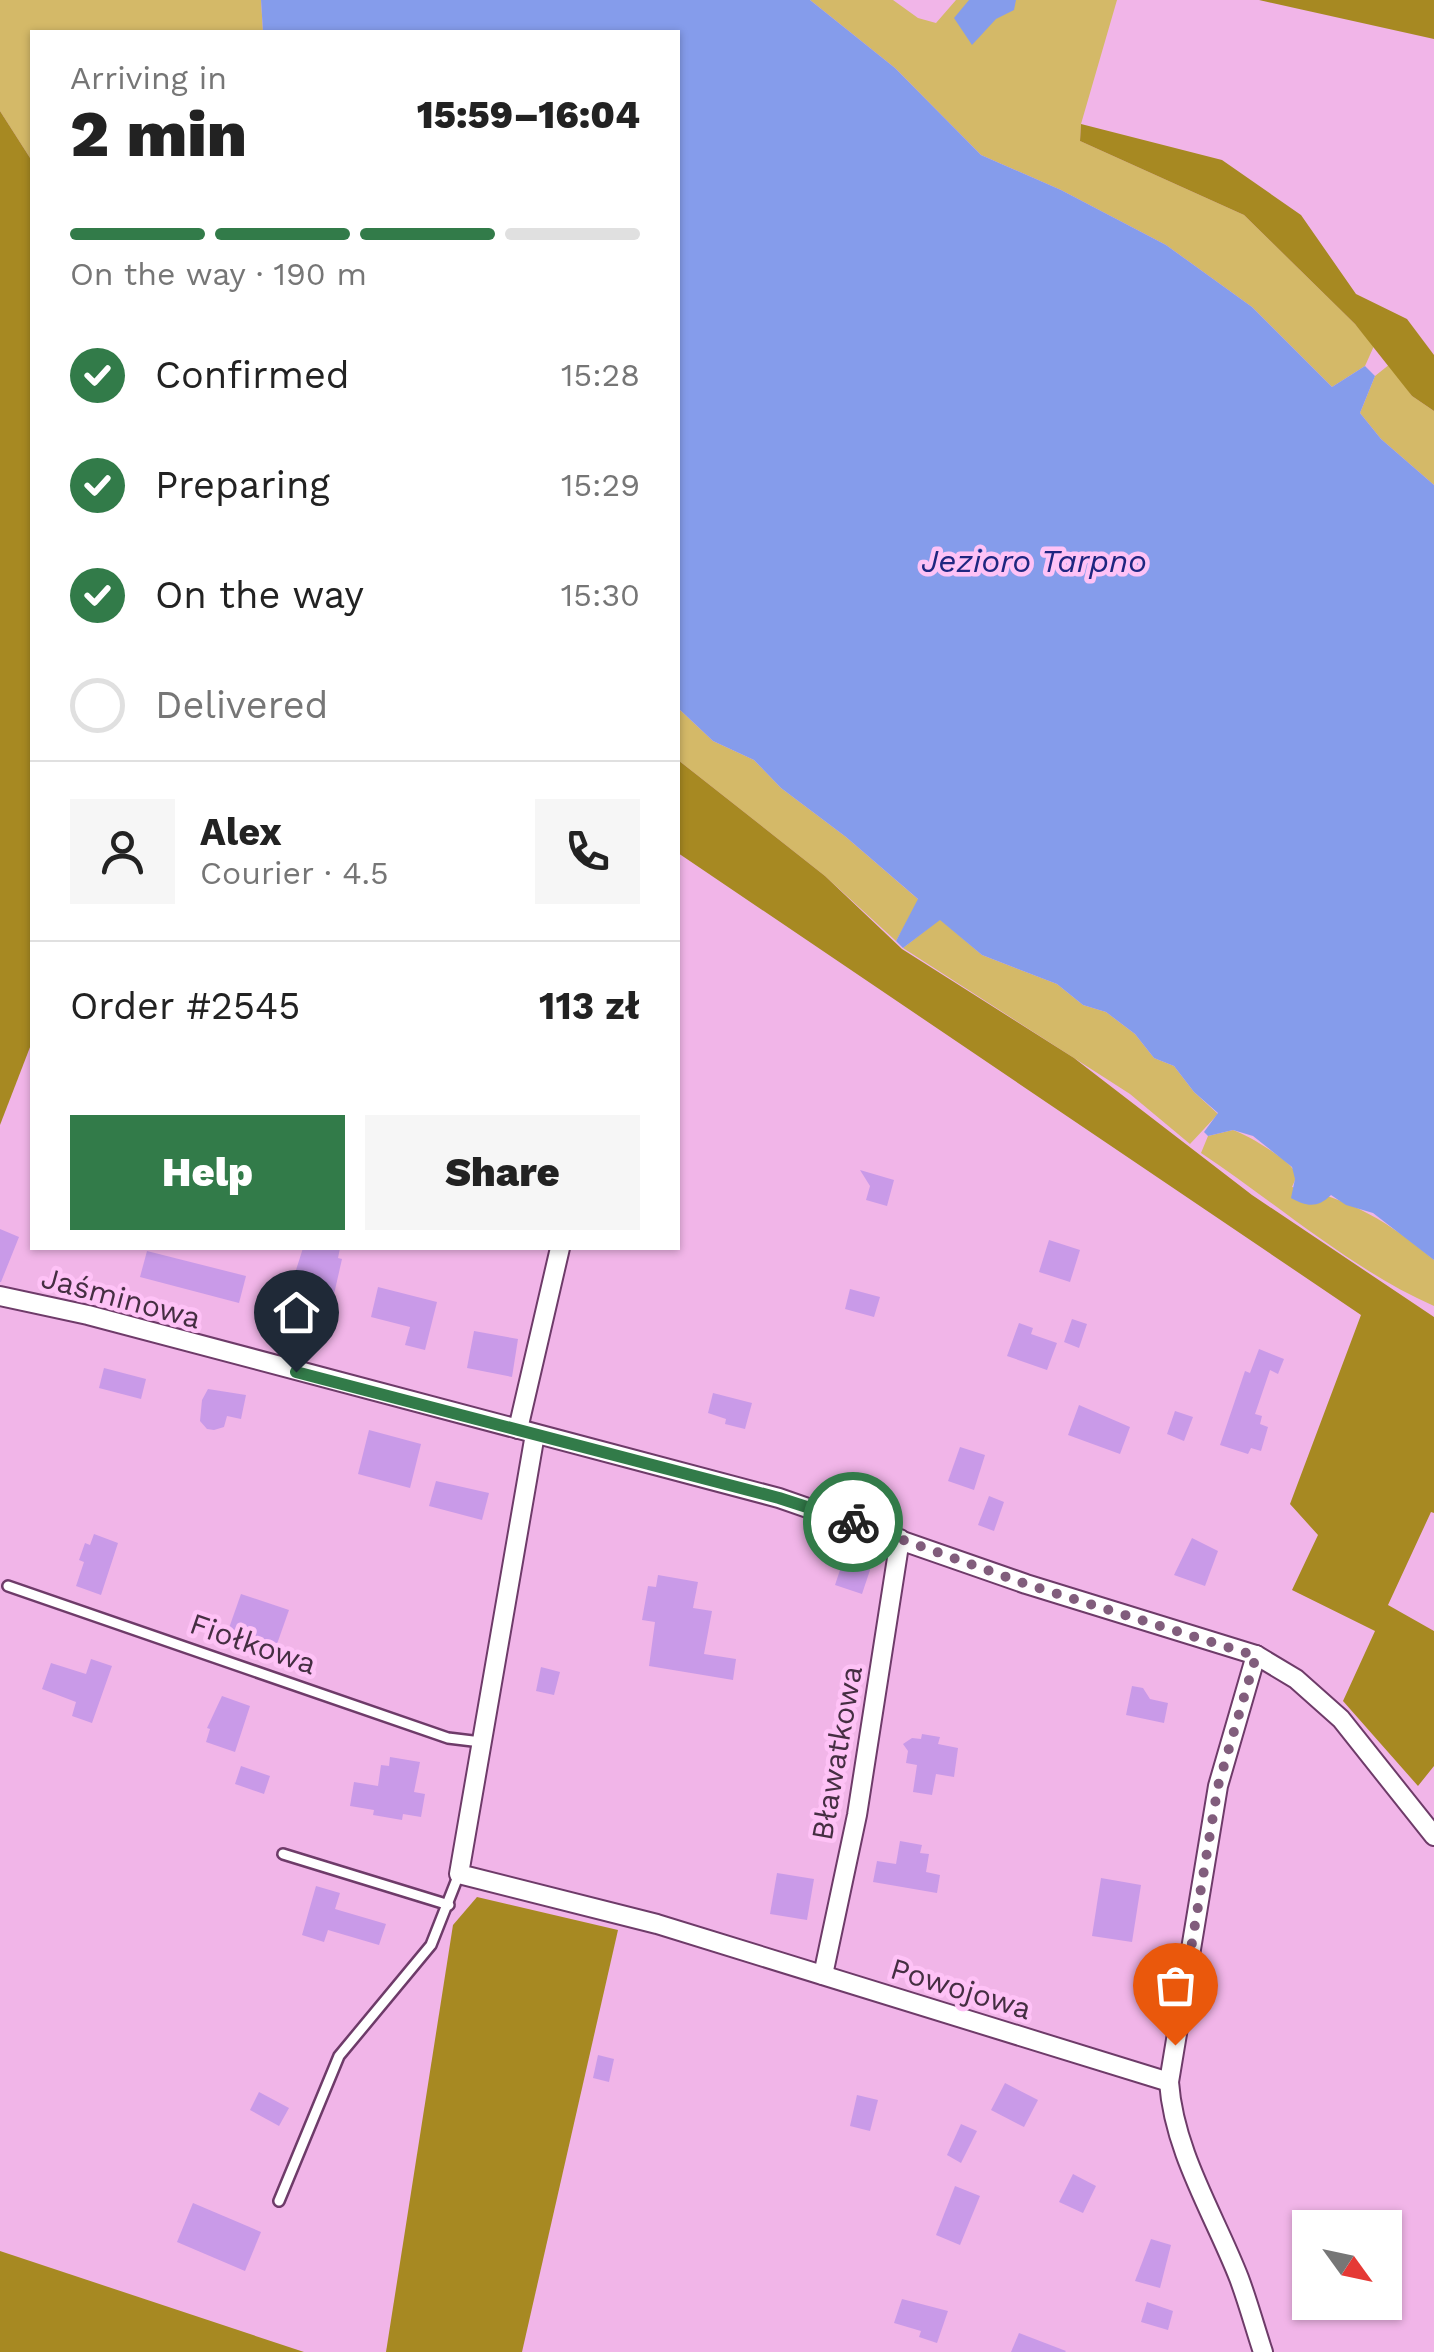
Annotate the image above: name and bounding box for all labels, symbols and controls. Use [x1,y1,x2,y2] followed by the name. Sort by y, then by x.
[70,59,227,97] text: Arriving in
[417,93,640,137] text: 15:59–16:04
[70,96,247,172] text: 2 min
[70,255,367,293] text: On the way · 190 m
[70,348,125,403] icon: check
[155,353,350,397] text: Confirmed
[561,356,640,394] text: 15:28
[70,458,125,513] icon: check
[155,463,330,507] text: Preparing
[561,466,640,504] text: 15:29
[921,542,1147,580] water label: Jezioro Tarpno
[70,568,125,623] icon: check
[155,573,364,617] text: On the way
[561,576,640,614] text: 15:30
[155,683,328,727] text: Delivered
[70,799,175,904] button: person
[535,799,640,904] button: phone
[200,810,282,854] text: Alex
[200,854,389,892] text: Courier · 4.5
[70,984,300,1028] text: Order #2545
[539,984,640,1028] text: 113 zł
[70,1115,345,1230] button: Help
[365,1115,640,1230] button: Share
[38,1259,205,1336] street label: Jaśminowa
[254,1270,339,1373] pin
[269,1285,324,1340] icon: home
[803,1472,903,1572] courier
[826,1495,881,1550] icon: bike
[185,1606,321,1681] street label: Fiołkowa
[804,1663,869,1843] street label: Bławatkowa
[1133,1943,1218,2046] pin
[887,1951,1036,2027] street label: Powojowa
[1148,1958,1203,2013] icon: bag
[1292,2210,1402,2320] north arrow
[1292,2210,1402,2320] map controls

